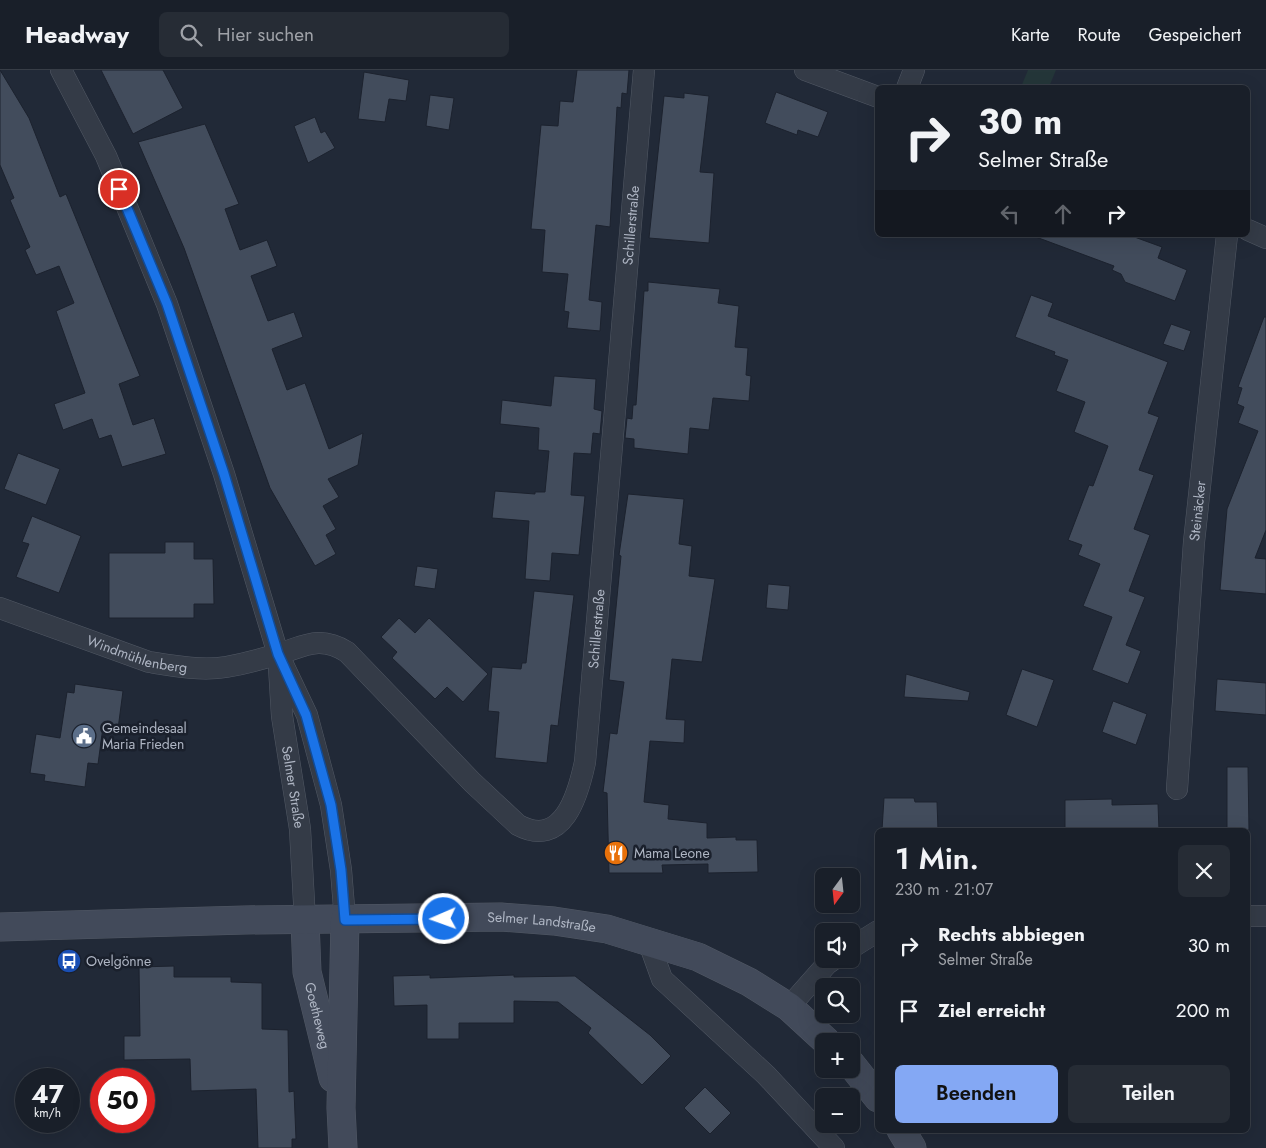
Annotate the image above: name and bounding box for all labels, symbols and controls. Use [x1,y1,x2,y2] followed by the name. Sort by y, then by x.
[159,12,509,57] search box
[25,17,129,52] text: Headway
[177,21,205,49] icon: search
[217,21,314,48] text: Hier suchen
[1011,22,1050,48] text: Karte
[1078,22,1120,48] text: Route
[1148,22,1241,48] text: Gespeichert
[978,97,1062,147] text: 30 m
[895,105,960,170] icon: right
[978,143,1108,175] text: Selmer Straße
[98,168,140,210] pin
[105,175,133,203] icon: arrive
[617,185,644,266] street label: Schillerstraße
[996,200,1024,228] icon: left
[1049,200,1077,228] icon: ahead
[1102,200,1130,228] icon: right
[1184,479,1211,542] street label: Steinäcker
[583,588,610,669] street label: Schillerstraße
[84,630,188,677] street label: Windmühlenberg
[102,718,187,754] place label: Gemeindesaal Maria Frieden
[71,723,97,749] public building icon: Gemeindesaal Maria Frieden
[277,744,310,830] street label: Selmer Straße
[895,837,979,880] text: 1 Min.
[603,840,629,866] restaurant icon: Mama Leone
[634,843,710,863] place label: Mama Leone
[1178,845,1230,897] button: close
[815,868,860,912] north arrow
[815,868,860,1133] map controls
[895,878,993,901] text: 230 m · 21:07
[417,892,469,944] position arrow
[487,907,597,937] street label: Selmer Landstraße
[938,921,1085,948] text: Rechts abbiegen
[815,923,860,968] button: sound
[895,932,923,960] icon: right
[1188,932,1230,959] text: 30 m
[56,948,82,974] bus stop icon: Ovelgönne
[938,948,1033,971] text: Selmer Straße
[86,951,151,971] place label: Ovelgönne
[815,978,860,1023] button: search
[300,980,336,1051] street label: Goetheweg
[895,997,923,1025] icon: arrive
[938,997,1045,1024] text: Ziel erreicht
[1176,997,1230,1024] text: 200 m
[815,1033,860,1078] button: +
[895,1065,1058,1123] button: Beenden
[1068,1065,1230,1123] button: Teilen
[90,1068,155,1133] speed limit sign: 50
[31,1076,64,1112] text: 47
[815,1088,860,1133] button: −
[34,1104,61,1122] text: km/h

